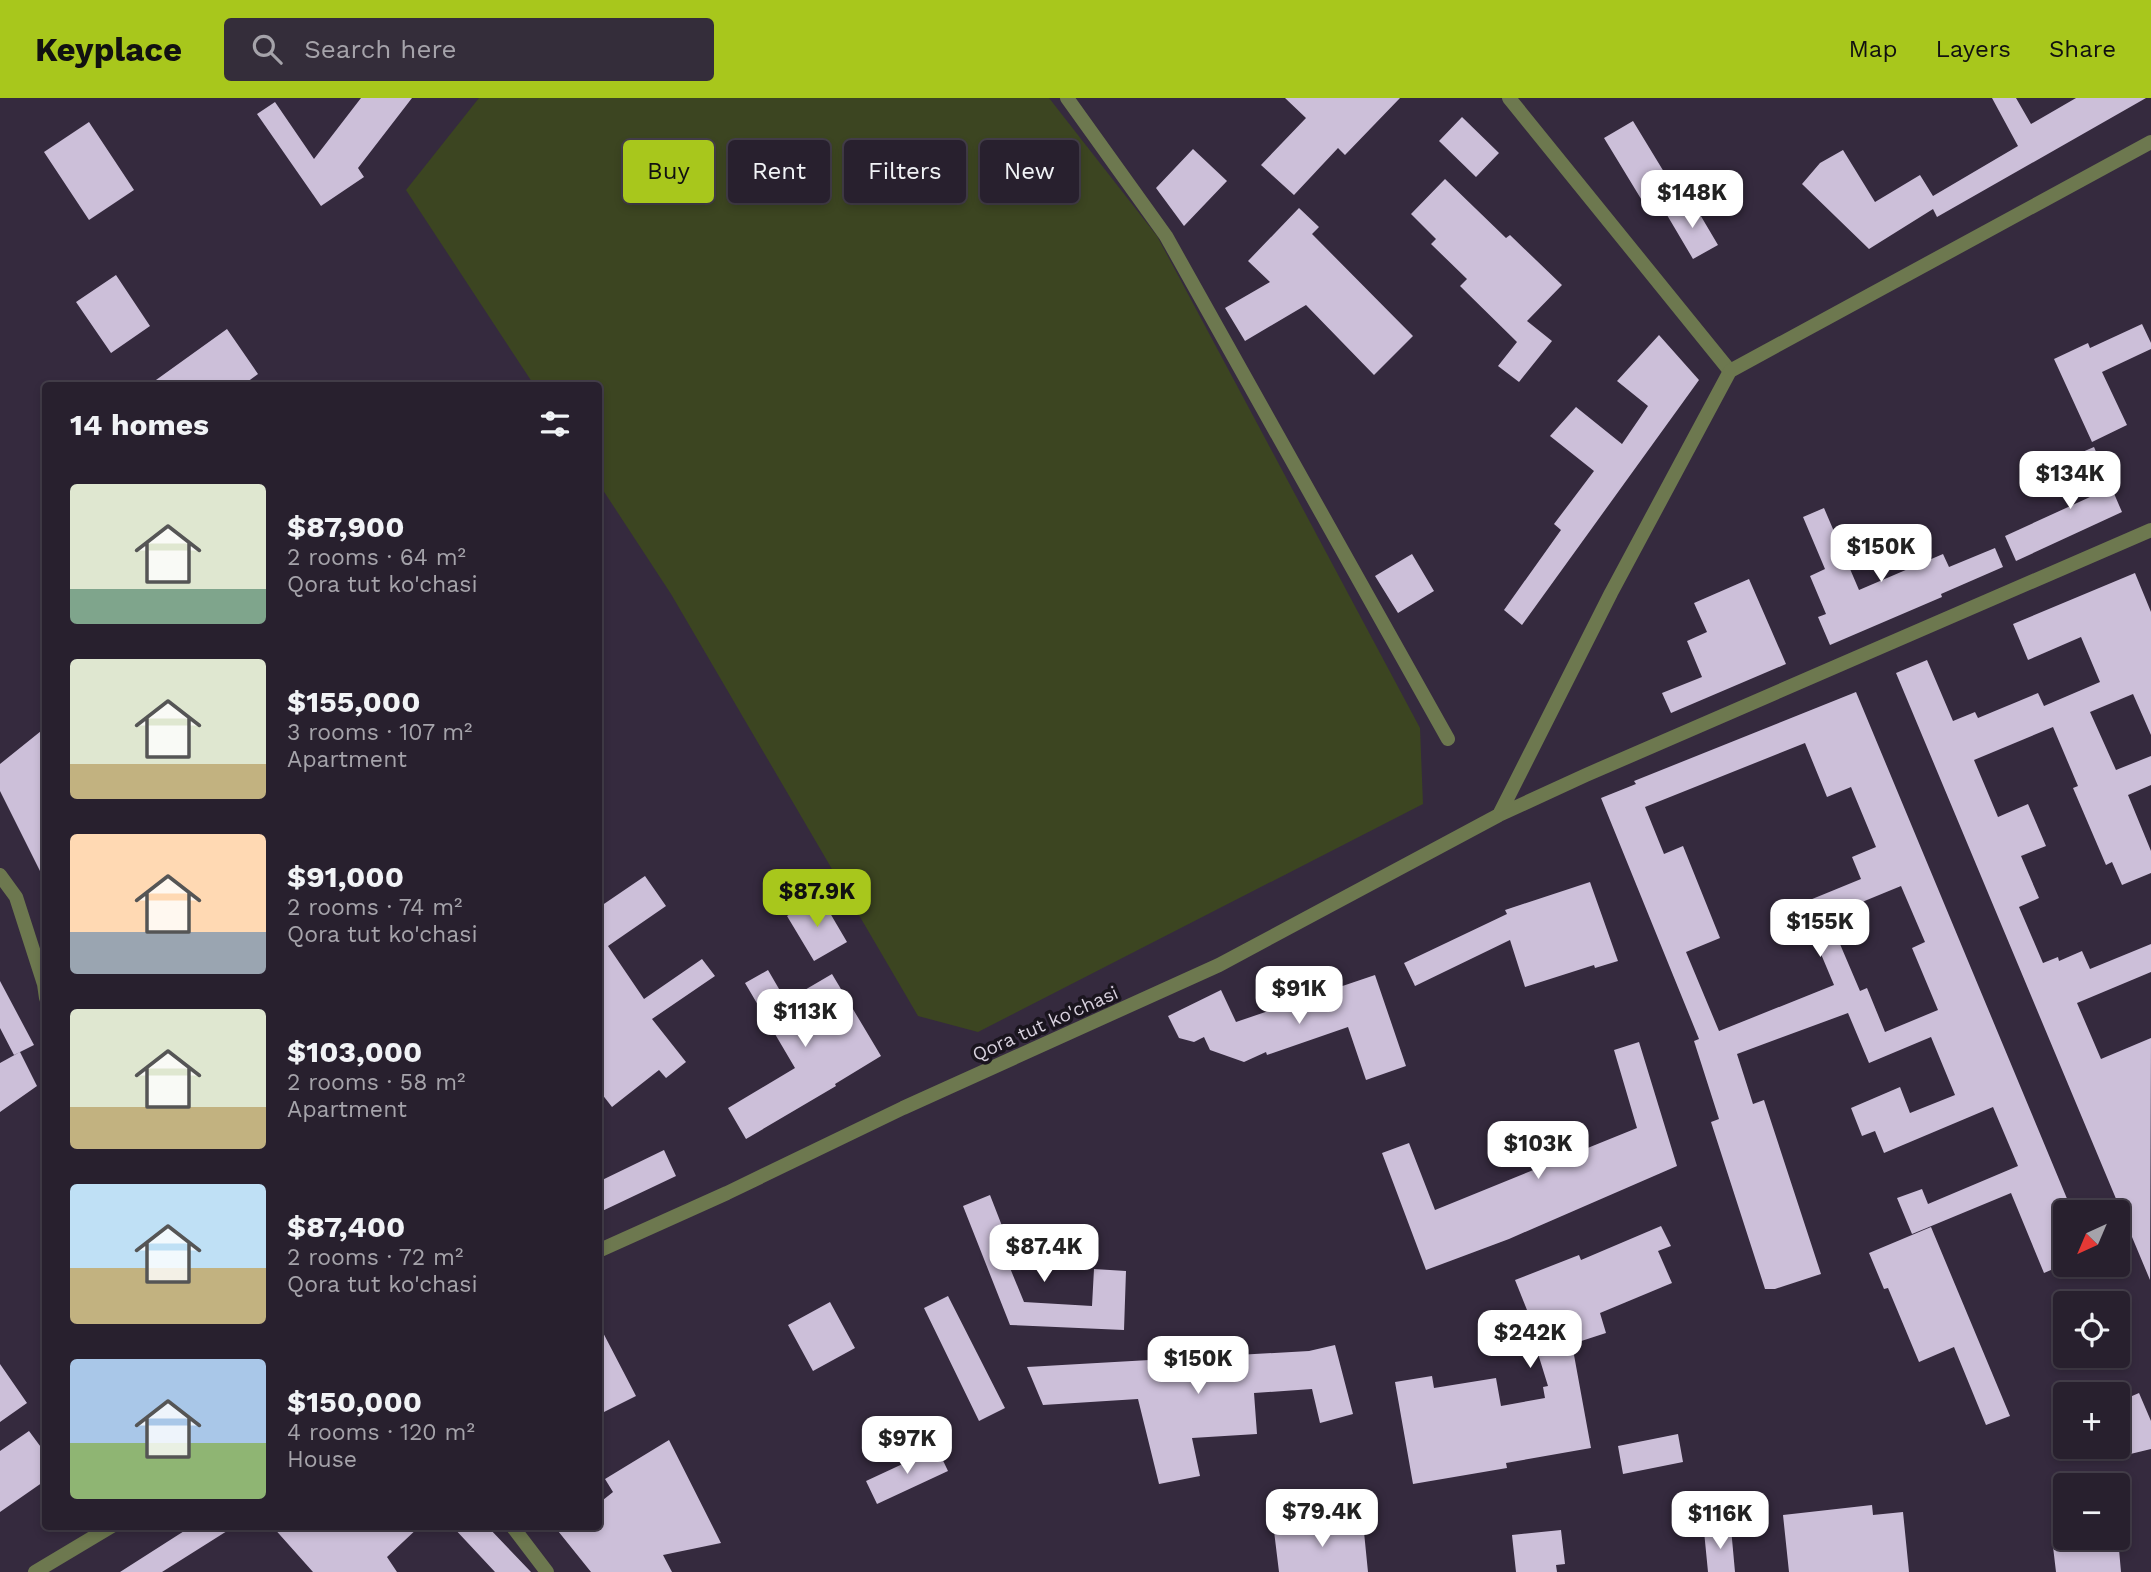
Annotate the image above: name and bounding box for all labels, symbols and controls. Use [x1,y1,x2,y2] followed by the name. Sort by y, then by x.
[224,18,714,81] search box
[35,30,182,69] text: Keyplace
[248,30,286,68] icon: search
[304,34,457,64] text: Search here
[1849,35,1897,63] text: Map
[1935,35,2011,63] text: Layers
[2049,35,2116,63] text: Share
[623,140,714,203] chip: Buy
[728,140,830,203] chip: Rent
[844,140,966,203] chip: Filters
[980,140,1079,203] chip: New
[1643,170,1741,230] pin: $148K
[1657,179,1727,206] text: $148K
[536,405,574,443] icon: filters
[70,407,209,442] text: 14 homes
[2021,452,2119,511] pin: $134K
[2035,460,2105,487] text: $134K
[287,509,405,544] text: $87,900
[126,512,210,596] icon: home
[1832,524,1930,584] pin: $150K
[1847,533,1915,560] text: $150K
[287,544,466,571] text: 2 rooms · 64 m²
[287,571,478,598] text: Qora tut ko'chasi
[287,684,421,719] text: $155,000
[126,687,210,771] icon: home
[287,719,473,746] text: 3 rooms · 107 m²
[287,746,407,773] text: Apartment
[287,859,404,894] text: $91,000
[126,862,210,946] icon: home
[760,870,874,929] pin: $87.9K
[779,878,855,905] text: $87.9K
[287,894,462,921] text: 2 rooms · 74 m²
[1771,900,1869,959] pin: $155K
[1786,908,1854,935] text: $155K
[287,921,478,948] text: Qora tut ko'chasi
[1258,967,1340,1026] pin: $91K
[1272,975,1326,1002] text: $91K
[969,981,1122,1066] street label: Qora tut ko'chasi
[756,990,854,1049] pin: $113K
[773,998,837,1025] text: $113K
[287,1034,422,1069] text: $103,000
[126,1037,210,1121] icon: home
[287,1069,466,1096] text: 2 rooms · 58 m²
[287,1096,407,1123] text: Apartment
[1489,1122,1587,1181] pin: $103K
[1504,1130,1572,1157] text: $103K
[2053,1200,2130,1278] north arrow
[2053,1200,2130,1550] map controls
[287,1209,405,1244] text: $87,400
[126,1212,210,1296] icon: home
[987,1224,1101,1284] pin: $87.4K
[1006,1233,1083,1260] text: $87.4K
[287,1244,463,1271] text: 2 rooms · 72 m²
[287,1271,478,1298] text: Qora tut ko'chasi
[2053,1291,2130,1368] button: locate
[1481,1310,1579,1370] pin: $242K
[1494,1319,1566,1346] text: $242K
[1149,1336,1247,1396] pin: $150K
[1164,1345,1232,1372] text: $150K
[2053,1382,2130,1459] button: +
[287,1384,422,1419] text: $150,000
[126,1387,210,1471] icon: home
[866,1416,948,1476] pin: $97K
[287,1419,475,1446] text: 4 rooms · 120 m²
[878,1425,936,1452] text: $97K
[287,1446,357,1473] text: House
[2053,1473,2130,1550] button: −
[1265,1490,1379,1549] pin: $79.4K
[1671,1492,1769,1551] pin: $116K
[1282,1498,1362,1525] text: $79.4K
[1688,1500,1752,1527] text: $116K

